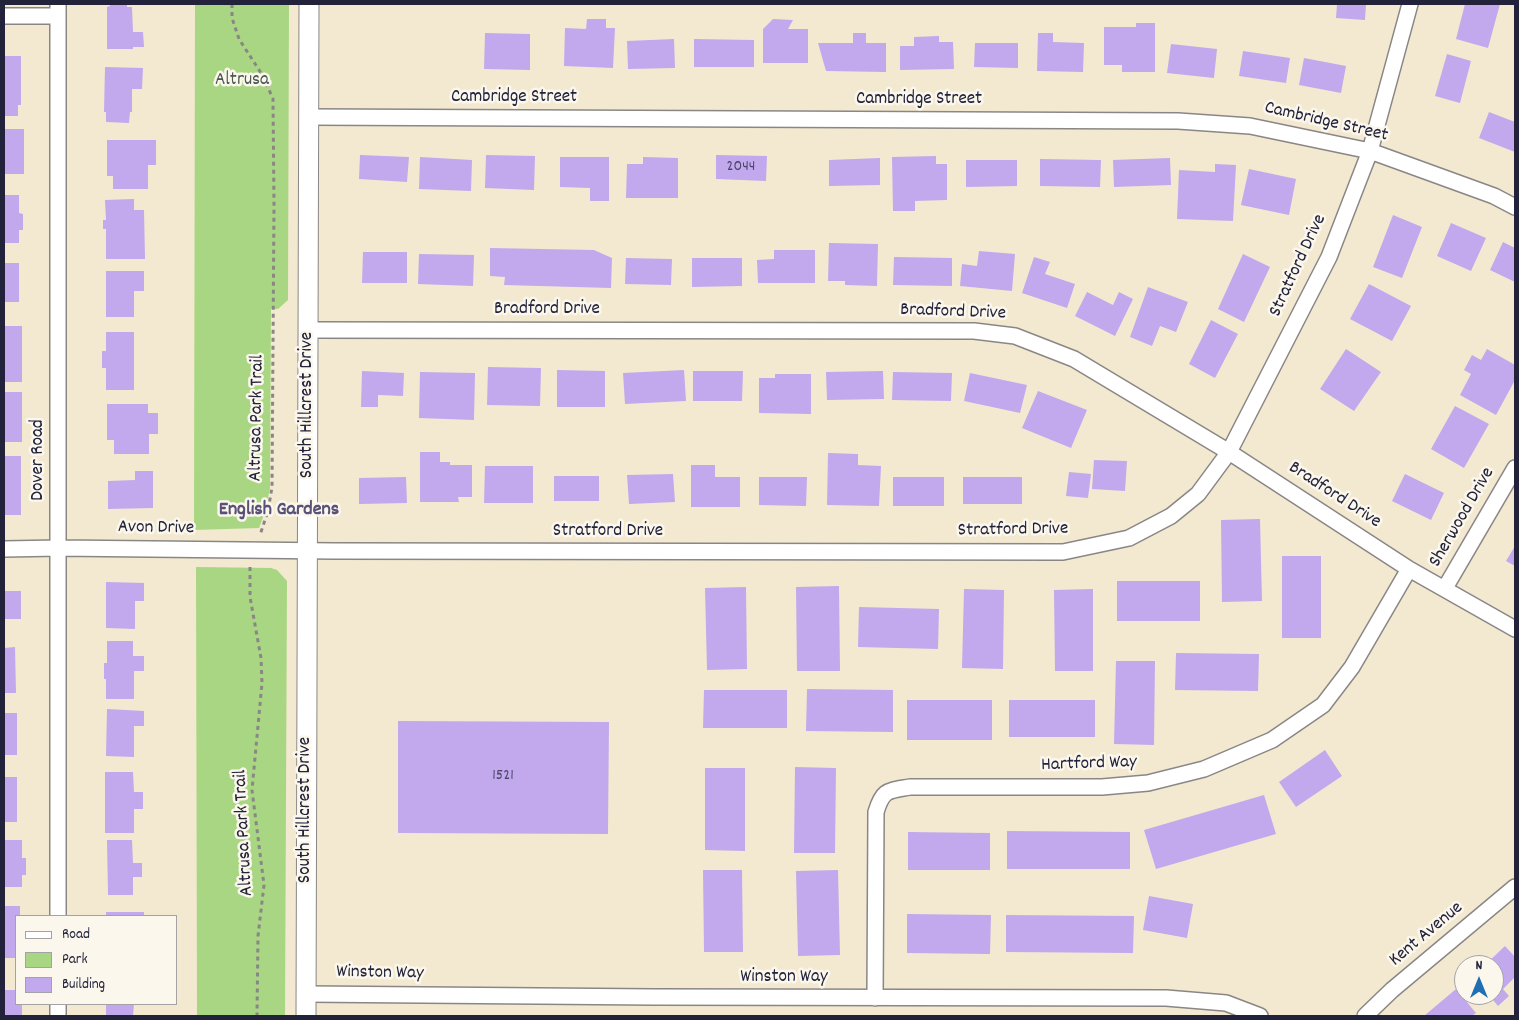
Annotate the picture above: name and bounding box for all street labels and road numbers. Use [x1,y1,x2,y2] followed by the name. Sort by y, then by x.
[451,87,577,109] street label: Cambridge Street
[856,89,982,111] street label: Cambridge Street
[1262,98,1390,148] street label: Cambridge Street
[1265,211,1333,321] street label: Stratford Drive
[494,299,600,321] street label: Bradford Drive
[900,300,1006,326] street label: Bradford Drive
[297,332,319,478] street label: South Hillcrest Drive
[245,354,271,482] street label: Altrusa Park Trail
[28,419,50,501] street label: Dover Road
[1283,458,1385,534] street label: Bradford Drive
[1425,464,1501,572] street label: Sherwood Drive
[118,517,194,541] street label: Avon Drive
[958,519,1068,543] street label: Stratford Drive
[553,521,663,543] street label: Stratford Drive
[295,737,317,883] street label: South Hillcrest Drive
[1041,752,1137,778] street label: Hartford Way
[230,769,260,897] street label: Altrusa Park Trail
[1385,898,1469,972] street label: Kent Avenue
[336,962,424,986] street label: Winston Way
[740,967,828,989] street label: Winston Way

